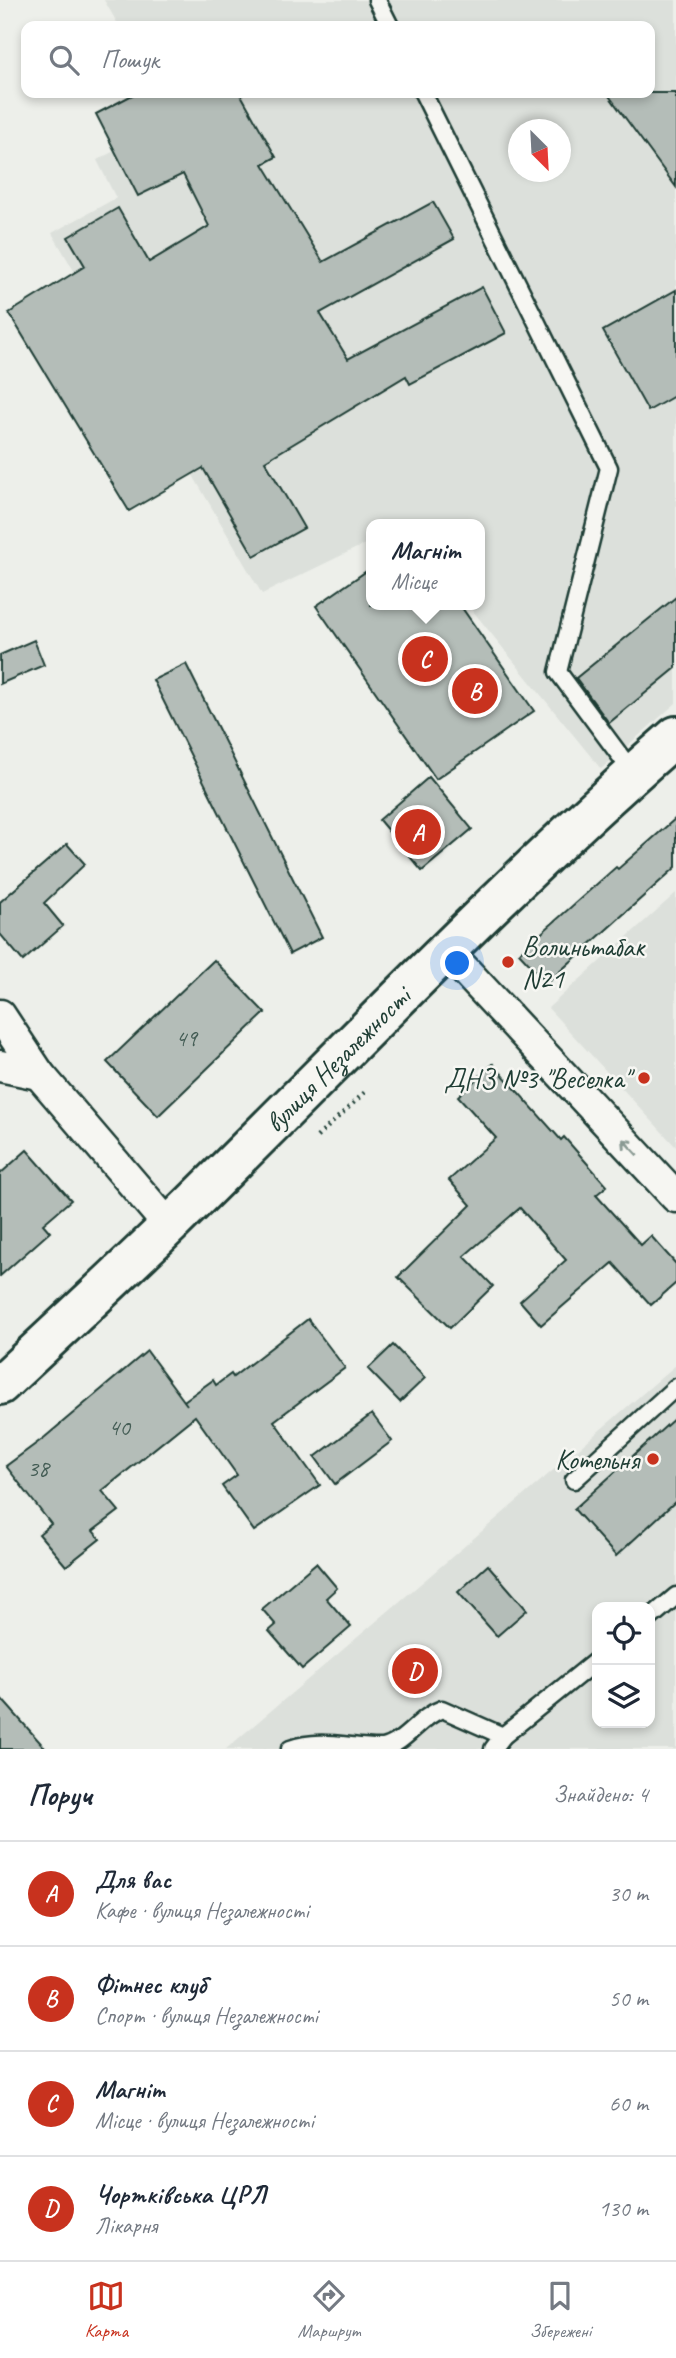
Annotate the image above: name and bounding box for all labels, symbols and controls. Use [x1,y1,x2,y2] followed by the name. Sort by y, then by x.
[21,21,655,98] search box
[45,41,83,79] icon: search
[101,43,159,76] text: Пошук
[508,119,571,182] north arrow
[366,519,485,610] popup
[391,534,460,567] text: Магніт
[391,567,436,596] text: Місце
[402,633,448,685] pin: C
[452,665,498,717] pin: B
[395,806,441,858] pin: A
[522,929,646,996] place label: Волиньтабак N21
[440,946,474,980] your location
[500,954,516,970] marker: Волиньтабак N21
[257,976,420,1140] street label: вулиця Незалежності
[175,1023,199,1053] house number: 49
[444,1061,635,1096] place label: ДНЗ №3 "Веселка"
[636,1070,652,1086] marker: ДНЗ №3 "Веселка"
[621,1139,638,1156] one-way arrow
[108,1412,132,1442] house number: 40
[555,1442,641,1477] place label: Котельня
[645,1451,661,1467] marker: Котельня
[27,1453,51,1483] house number: 38
[592,1602,655,1728] map controls
[592,1602,655,1665] button: locate
[392,1645,438,1697] pin: D
[592,1665,655,1728] button: layers
[28,1776,92,1814] text: Поруч
[553,1780,648,1809] text: Знайдено: 4
[95,1863,171,1896] text: Для вас
[45,1879,57,1908] text: A
[609,1879,648,1908] text: 30 m
[95,1896,309,1925] text: Кафе · вулиця Незалежності
[95,1968,206,2001] text: Фітнес клуб
[45,1984,57,2013] text: B
[609,1984,648,2013] text: 50 m
[95,2001,318,2030] text: Спорт · вулиця Незалежності
[95,2073,164,2106] text: Магніт
[46,2089,56,2118] text: C
[609,2089,648,2118] text: 60 m
[95,2106,314,2135] text: Місце · вулиця Незалежності
[95,2178,267,2211] text: Чортківська ЦРЛ
[44,2194,58,2223] text: D
[599,2194,648,2223] text: 130 m
[95,2211,157,2240] text: Лікарня
[85,2277,128,2343] tab: Карта
[297,2277,360,2343] tab: Маршрут
[529,2277,591,2343] tab: Збережені

